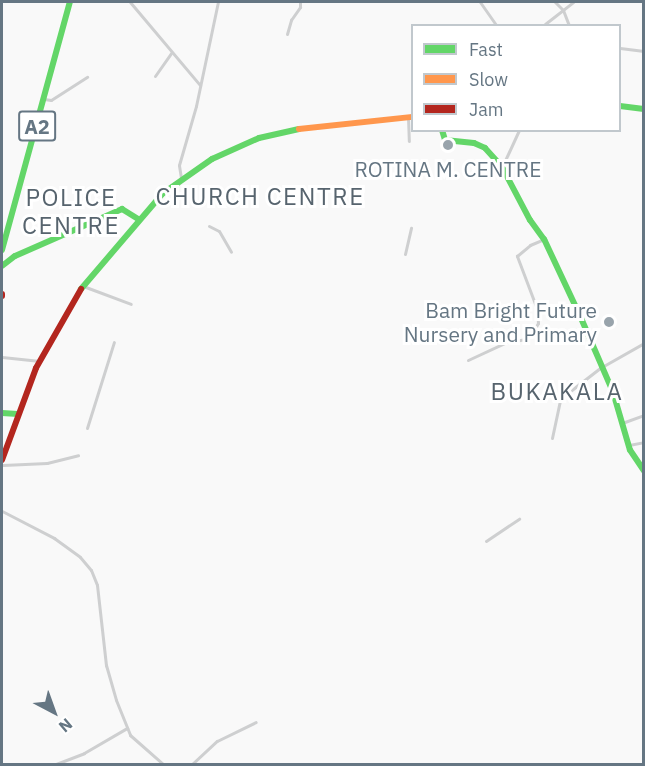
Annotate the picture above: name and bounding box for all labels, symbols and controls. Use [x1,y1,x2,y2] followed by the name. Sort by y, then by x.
[411,24,621,132] legend
[469,38,503,61] text: Fast
[469,68,508,91] text: Slow
[469,98,504,121] text: Jam
[18,109,57,143] road number: A2
[439,136,457,154] marker: ROTINA M. CENTRE
[355,156,541,182] place label: ROTINA M. CENTRE
[155,183,365,211] district label: CHURCH CENTRE
[22,184,120,240] district label: POLICE CENTRE
[404,297,597,347] place label: Bam Bright Future Nursery and Primary
[602,315,616,329] marker: Bam Bright Future Nursery and Primary
[490,378,624,406] district label: BUKAKALA
[24,682,84,742] north arrow
[55,714,77,737] text: N

